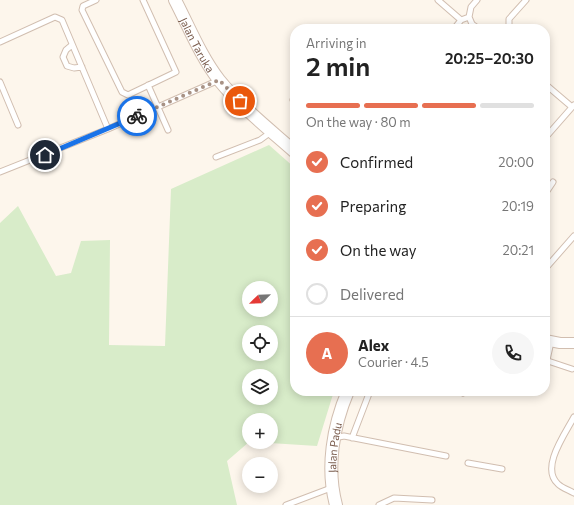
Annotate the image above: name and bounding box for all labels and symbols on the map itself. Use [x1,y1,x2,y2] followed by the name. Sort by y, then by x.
[177,15,218,74] street label: Jalan Taruka
[223,84,257,118] pin
[117,96,157,136] courier
[28,138,62,172] pin
[242,281,278,317] north arrow
[325,421,344,473] street label: Jalan Padu

